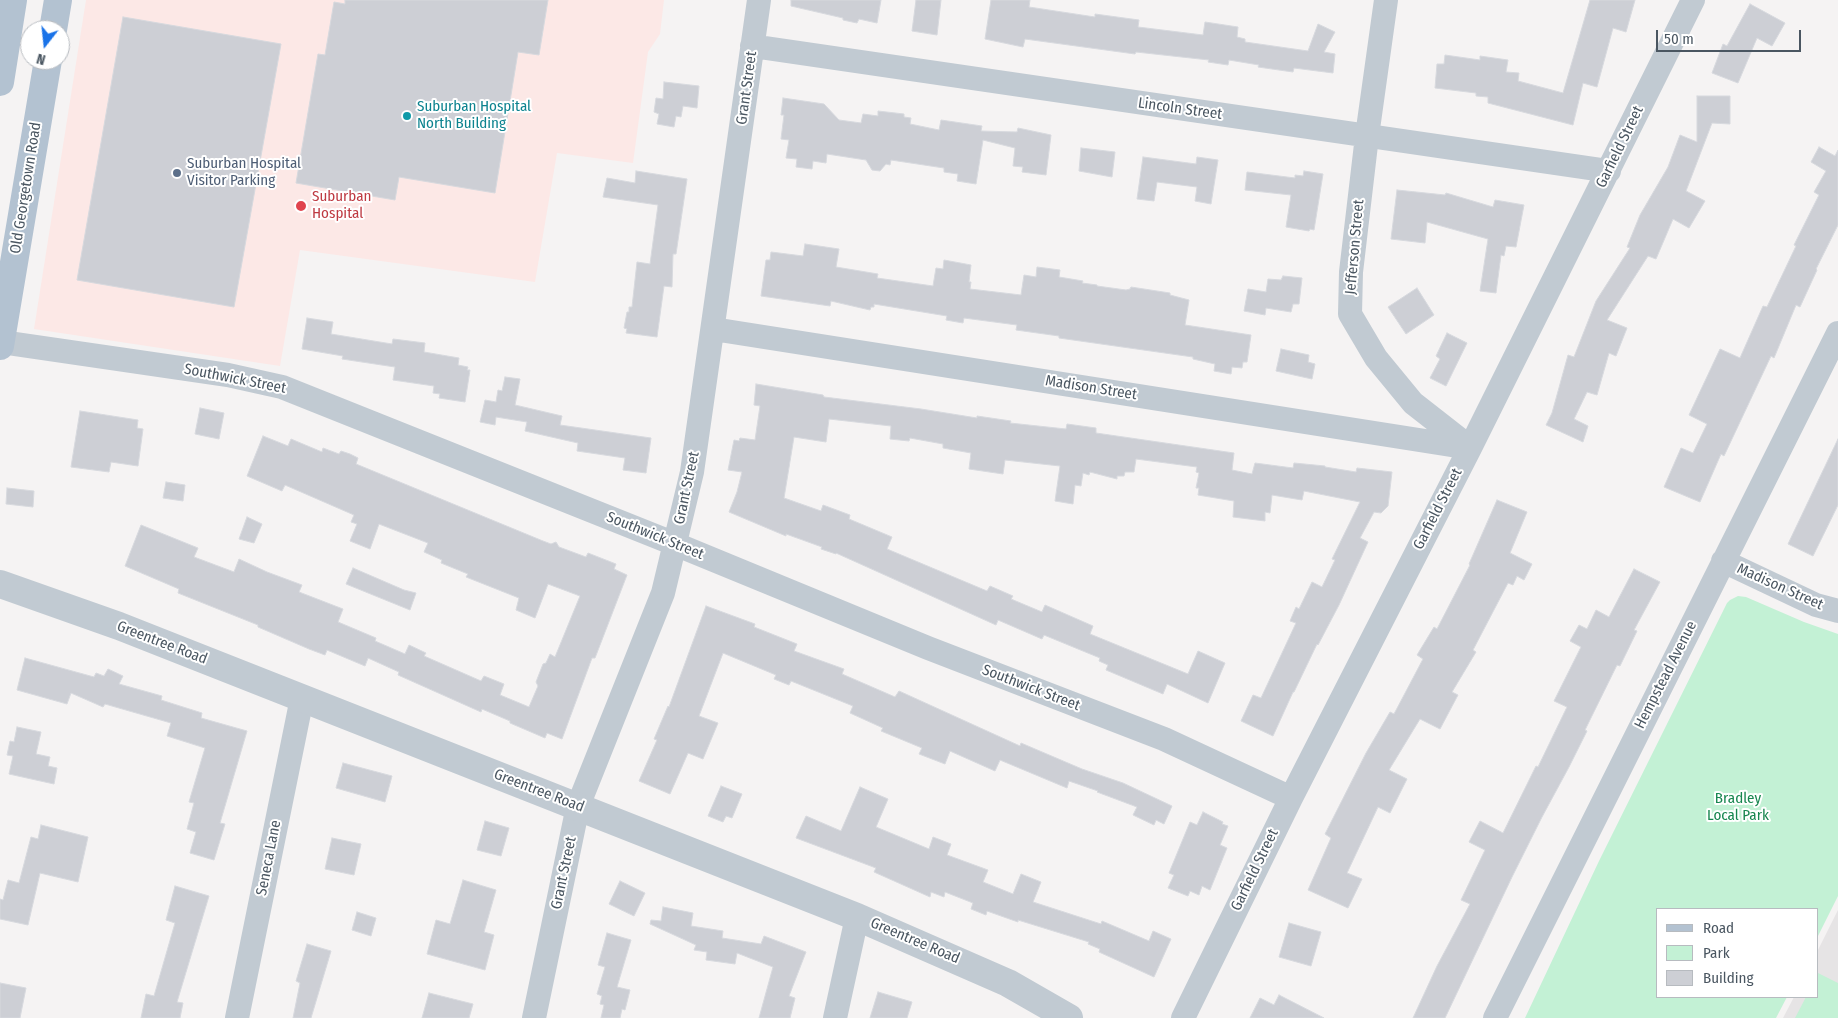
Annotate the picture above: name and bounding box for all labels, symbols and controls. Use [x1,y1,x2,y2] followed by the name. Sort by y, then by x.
[20,20,70,70] north arrow
[1658,20,1803,52] scale bar
[1664,30,1694,48] text: 50 m
[35,50,47,68] text: N
[733,50,761,126] street label: Grant Street
[1137,94,1223,124] street label: Lincoln Street
[417,98,531,133] place label: Suburban Hospital North Building
[1592,103,1648,191] street label: Garfield Street
[401,110,413,122] marker: Suburban Hospital North Building
[7,121,45,255] street label: Old Georgetown Road
[187,155,301,190] place label: Suburban Hospital Visitor Parking
[171,167,183,179] marker: Suburban Hospital Visitor Parking
[312,188,371,223] place label: Suburban Hospital
[294,199,308,213] marker: Suburban Hospital
[1342,199,1368,295] street label: Jefferson Street
[183,360,287,398] street label: Southwick Street
[1044,372,1138,404] street label: Madison Street
[671,450,703,526] street label: Grant Street
[1410,465,1466,553] street label: Garfield Street
[604,508,706,564] street label: Southwick Street
[1734,560,1826,614] street label: Madison Street
[114,618,210,668] street label: Greentree Road
[1631,618,1701,732] street label: Hempstead Avenue
[980,661,1082,715] street label: Southwick Street
[491,766,587,816] street label: Greentree Road
[1707,790,1769,825] park label: Bradley Local Park
[253,819,285,897] street label: Seneca Lane
[1227,826,1283,914] street label: Garfield Street
[548,835,580,911] street label: Grant Street
[1656,908,1818,998] legend
[868,914,962,968] street label: Greentree Road
[1703,919,1734,937] text: Road
[1703,944,1730,962] text: Park
[1703,969,1754,987] text: Building

